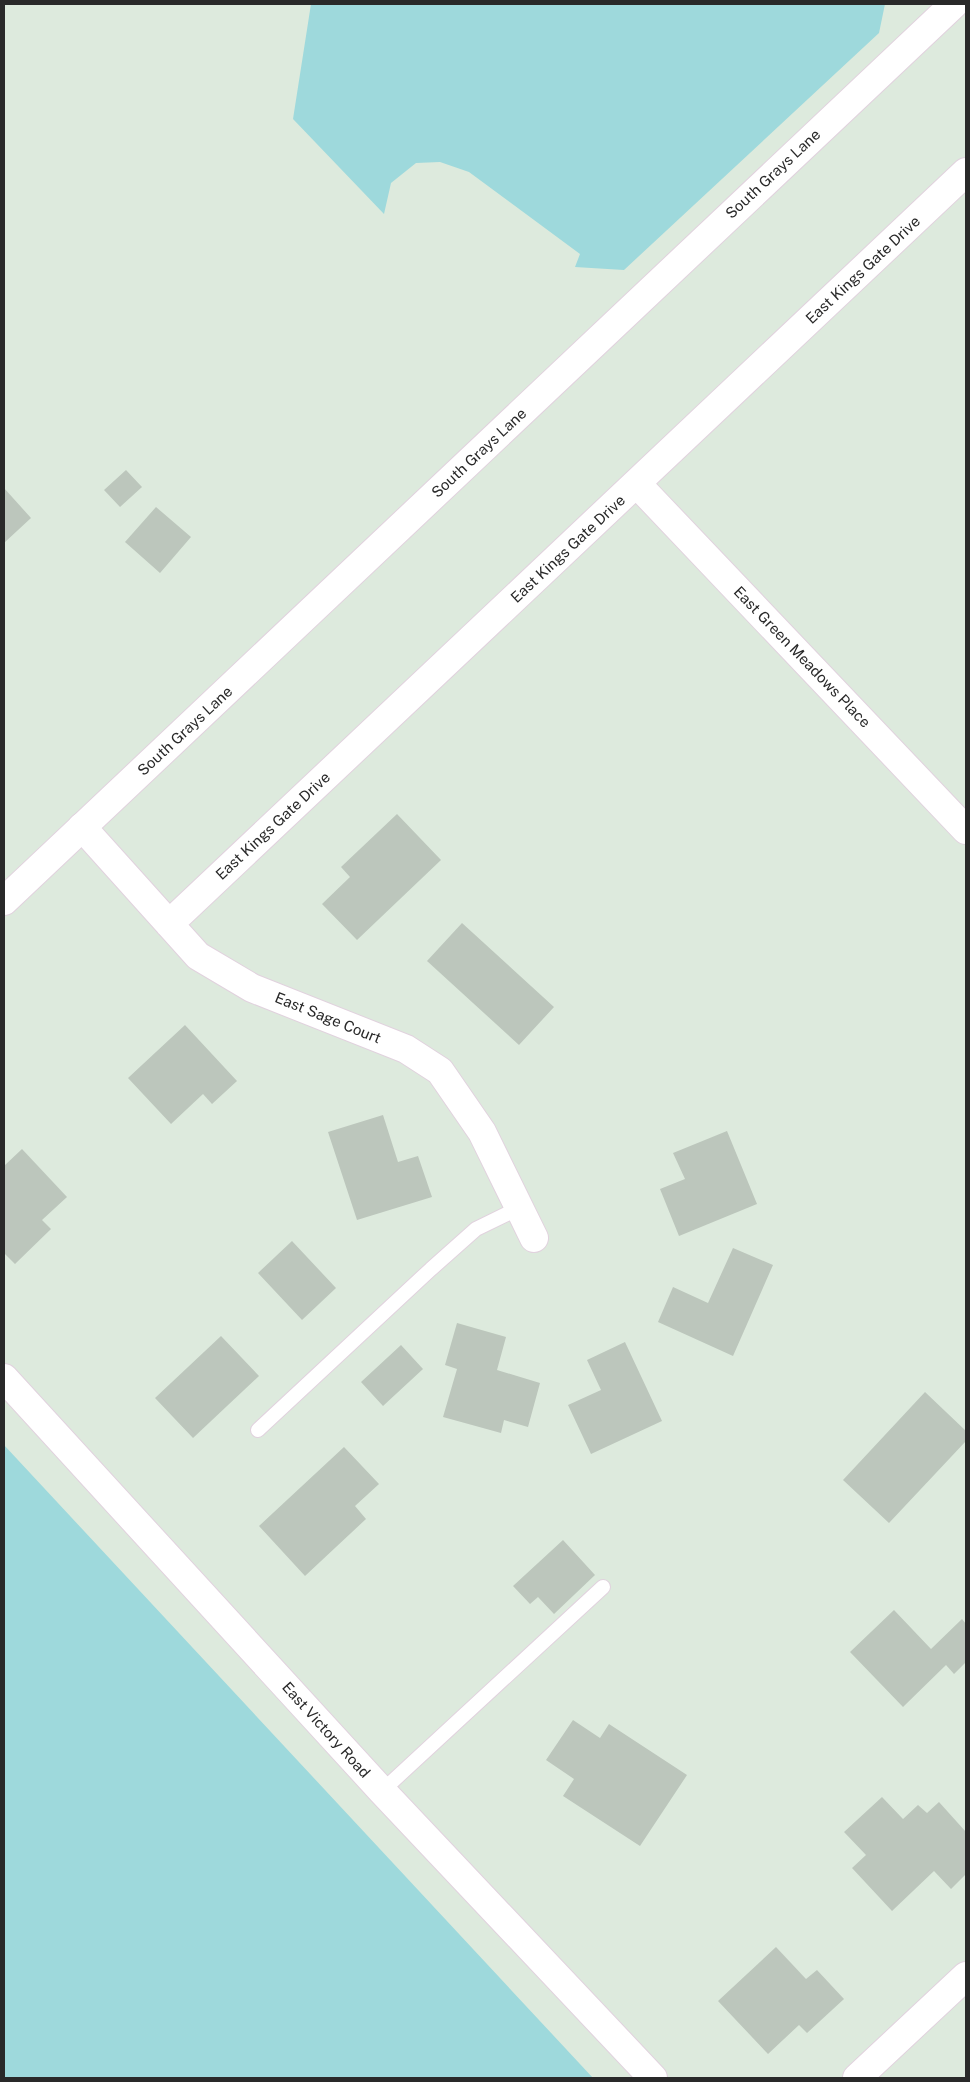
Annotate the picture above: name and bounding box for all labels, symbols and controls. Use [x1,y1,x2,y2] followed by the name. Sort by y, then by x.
[722,126,823,222] street label: South Grays Lane
[802,212,923,327] street label: East Kings Gate Drive
[428,405,529,501] street label: South Grays Lane
[507,491,628,606] street label: East Kings Gate Drive
[731,583,874,731] street label: East Green Meadows Place
[134,683,235,779] street label: South Grays Lane
[212,768,333,883] street label: East Kings Gate Drive
[273,989,384,1047] street label: East Sage Court
[279,1678,374,1781] street label: East Victory Road

